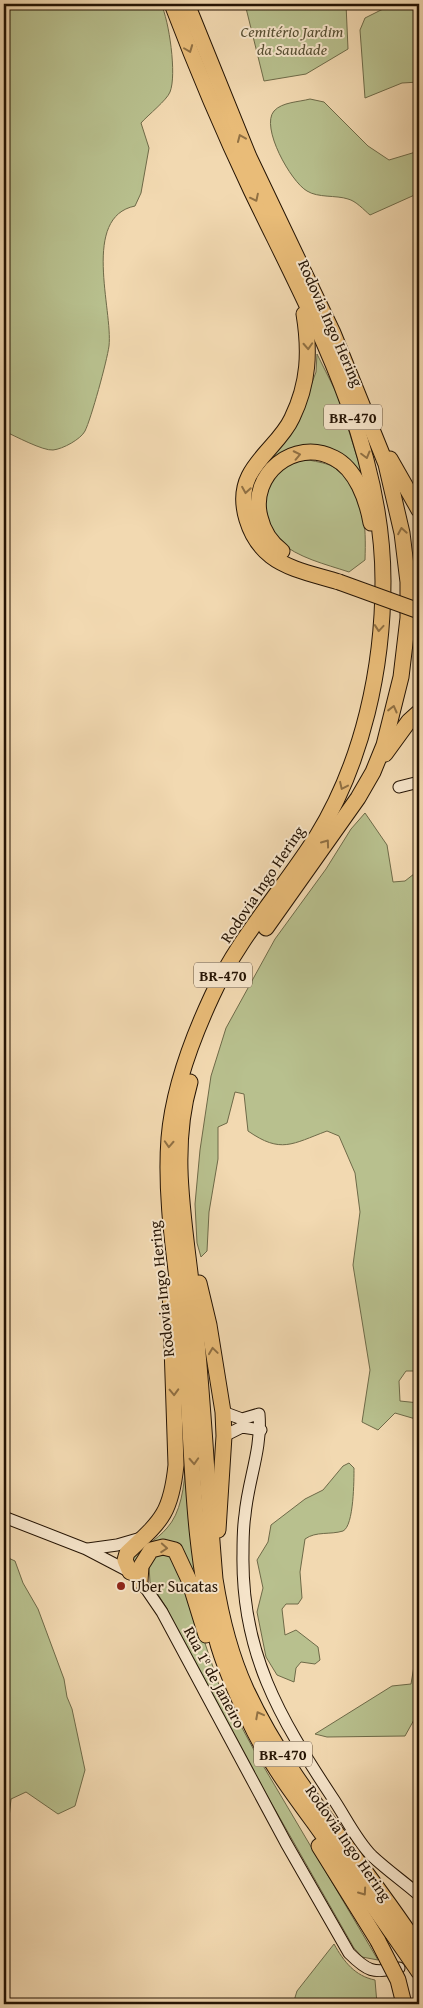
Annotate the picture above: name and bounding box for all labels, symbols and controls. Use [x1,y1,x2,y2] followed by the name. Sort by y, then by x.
[240,19,344,61] park label: Cemitério Jardim da Saudade
[183,45,193,53] one-way arrow
[237,134,248,143] one-way arrow
[249,193,259,202] one-way arrow
[292,256,370,391] street label: Rodovia Ingo Hering
[302,342,313,350] one-way arrow
[324,404,382,430] road number: BR-470
[293,450,302,460] one-way arrow
[360,451,371,460] one-way arrow
[241,486,251,495] one-way arrow
[397,526,407,535] one-way arrow
[374,624,385,632] one-way arrow
[387,704,398,713] one-way arrow
[339,781,349,790] one-way arrow
[214,820,310,948] street label: Rodovia Ingo Hering
[320,839,330,848] one-way arrow
[194,962,252,988] road number: BR-470
[163,1140,174,1148] one-way arrow
[142,1220,180,1358] street label: Rodovia Ingo Hering
[208,1347,219,1355] one-way arrow
[169,1388,179,1396] one-way arrow
[188,1457,199,1465] one-way arrow
[160,1543,168,1554] one-way arrow
[131,1574,218,1598] place label: Uber Sucatas
[115,1580,127,1592] marker: Uber Sucatas
[178,1622,252,1732] street label: Rua 1º de Janeiro
[255,1711,265,1720] one-way arrow
[254,1742,312,1766] road number: BR-470
[300,1780,398,1906] street label: Rodovia Ingo Hering
[357,1886,366,1896] one-way arrow

